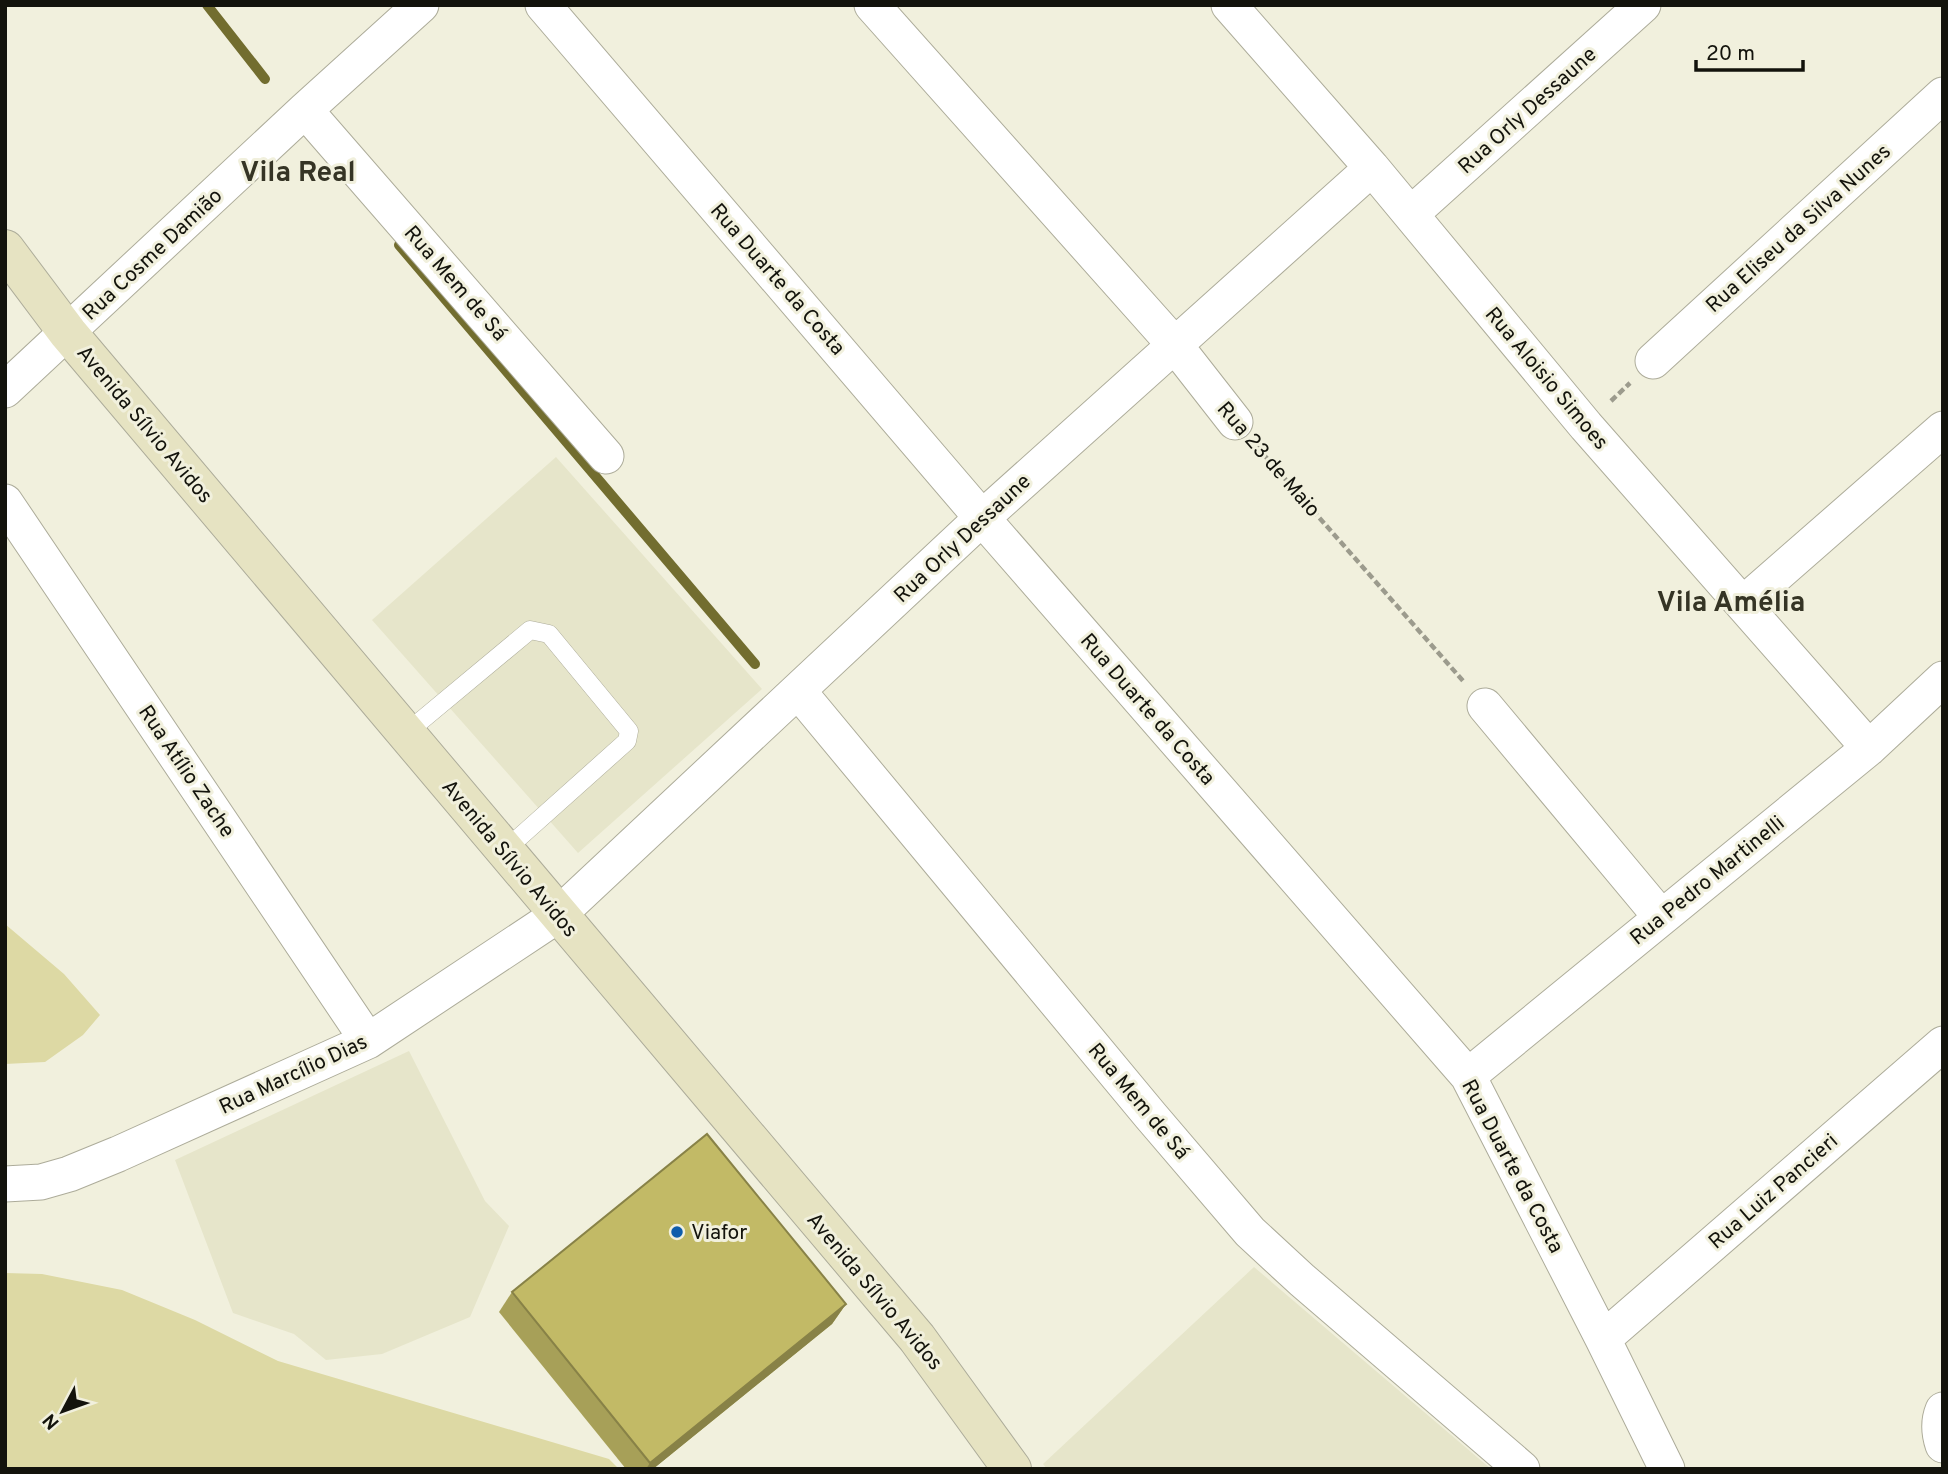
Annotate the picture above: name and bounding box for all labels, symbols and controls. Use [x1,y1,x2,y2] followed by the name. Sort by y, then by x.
[1696,28,1803,72] scale bar
[1706,41,1755,68] text: 20 m
[1453,42,1603,181] street label: Rua Orly Dessaune
[1701,139,1897,319] street label: Rua Eliseu da Silva Nunes
[240,156,356,192] district label: Vila Real
[77,183,229,327] street label: Rua Cosme Damião
[703,198,850,362] street label: Rua Duarte da Costa
[397,221,512,347] street label: Rua Mem de Sá
[1478,302,1614,456] street label: Rua Aloisio Simoes
[70,340,218,510] street label: Avenida Sílvio Avidos
[1210,397,1325,523] street label: Rua 23 de Maio
[889,469,1037,610] street label: Rua Orly Dessaune
[1657,586,1805,622] district label: Vila Amélia
[1073,628,1220,792] street label: Rua Duarte da Costa
[131,700,240,843] street label: Rua Atílio Zache
[435,774,583,944] street label: Avenida Sílvio Avidos
[1625,810,1791,952] street label: Rua Pedro Martinelli
[215,1029,372,1122] street label: Rua Marcílio Dias
[1081,1038,1195,1166] street label: Rua Mem de Sá
[1454,1075,1569,1258] street label: Rua Duarte da Costa
[1704,1128,1844,1256] street label: Rua Luiz Pancieri
[800,1207,948,1377] street label: Avenida Sílvio Avidos
[691,1220,747,1247] place label: Viafor
[669,1224,685,1240] marker: Viafor
[28,1376,98,1446] north arrow
[38,1408,65,1434] text: N

